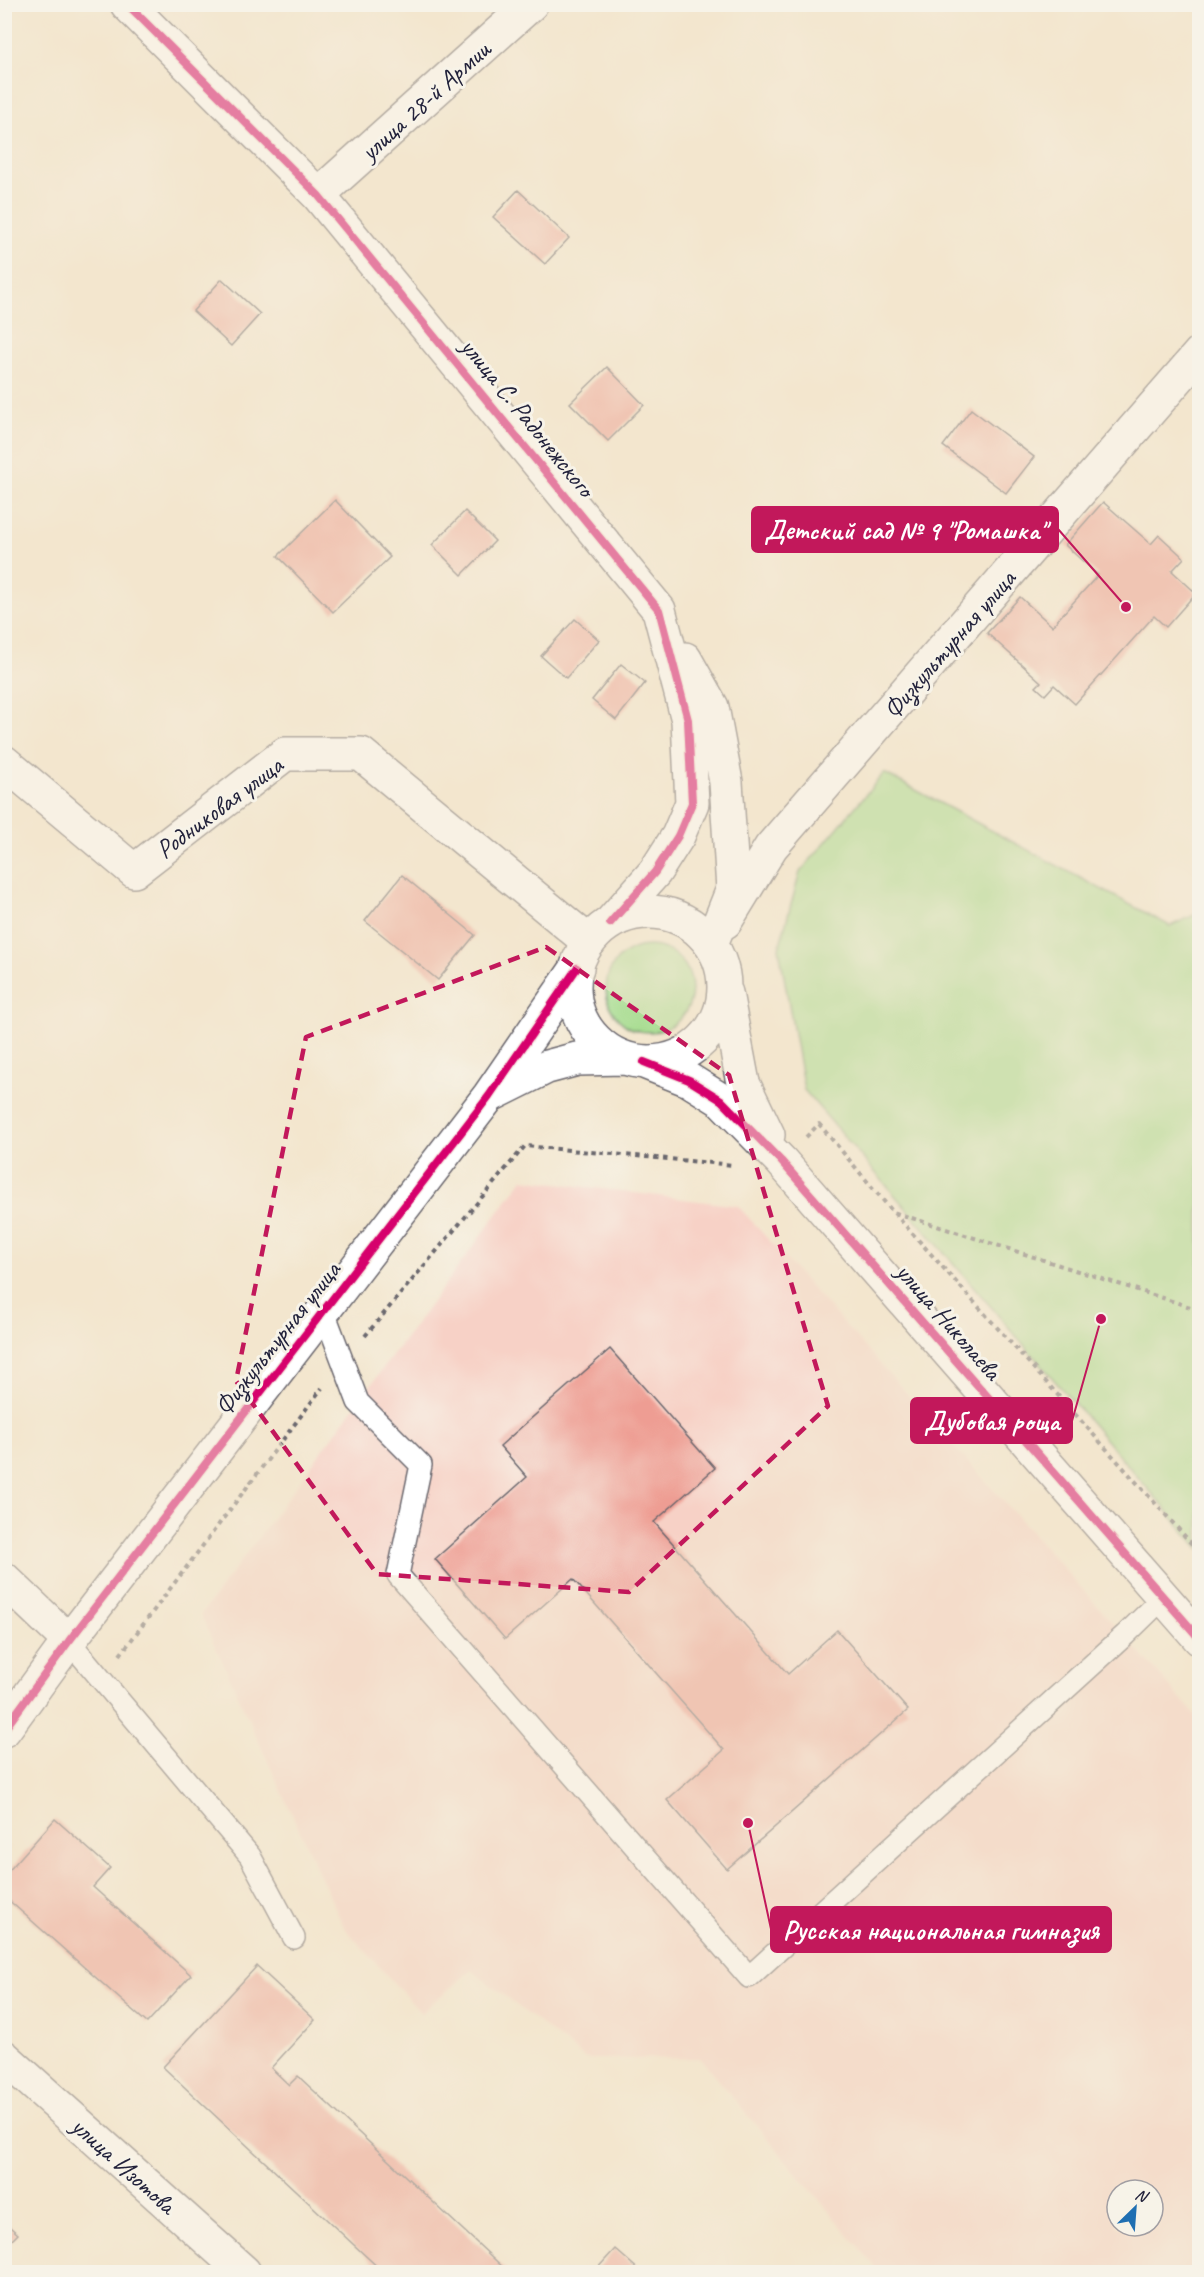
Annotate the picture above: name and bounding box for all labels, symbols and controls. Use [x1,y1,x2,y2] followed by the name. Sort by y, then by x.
[352,32,499,169] street label: улица 28-й Армии
[452,329,604,506] street label: улица С. Радонежского
[752,507,1058,552] callout: Детский сад № 9 "Ромашка"
[764,513,1051,547] text: Детский сад № 9 "Ромашка"
[876,562,1025,726] street label: Физкультурная улица
[149,748,291,866] street label: Родниковая улица
[207,1254,349,1422] street label: Физкультурная улица
[887,1254,1010,1388] street label: улица Николаева
[911,1398,1072,1443] callout: Дубовая роща
[924,1404,1062,1438] text: Дубовая роща
[771,1907,1111,1952] callout: Русская национальная гимназия
[783,1913,1101,1948] text: Русская национальная гимназия
[63,2108,185,2223] street label: улица Изотова
[1105,2178,1165,2238] north arrow
[1132,2184,1152,2208] text: N

